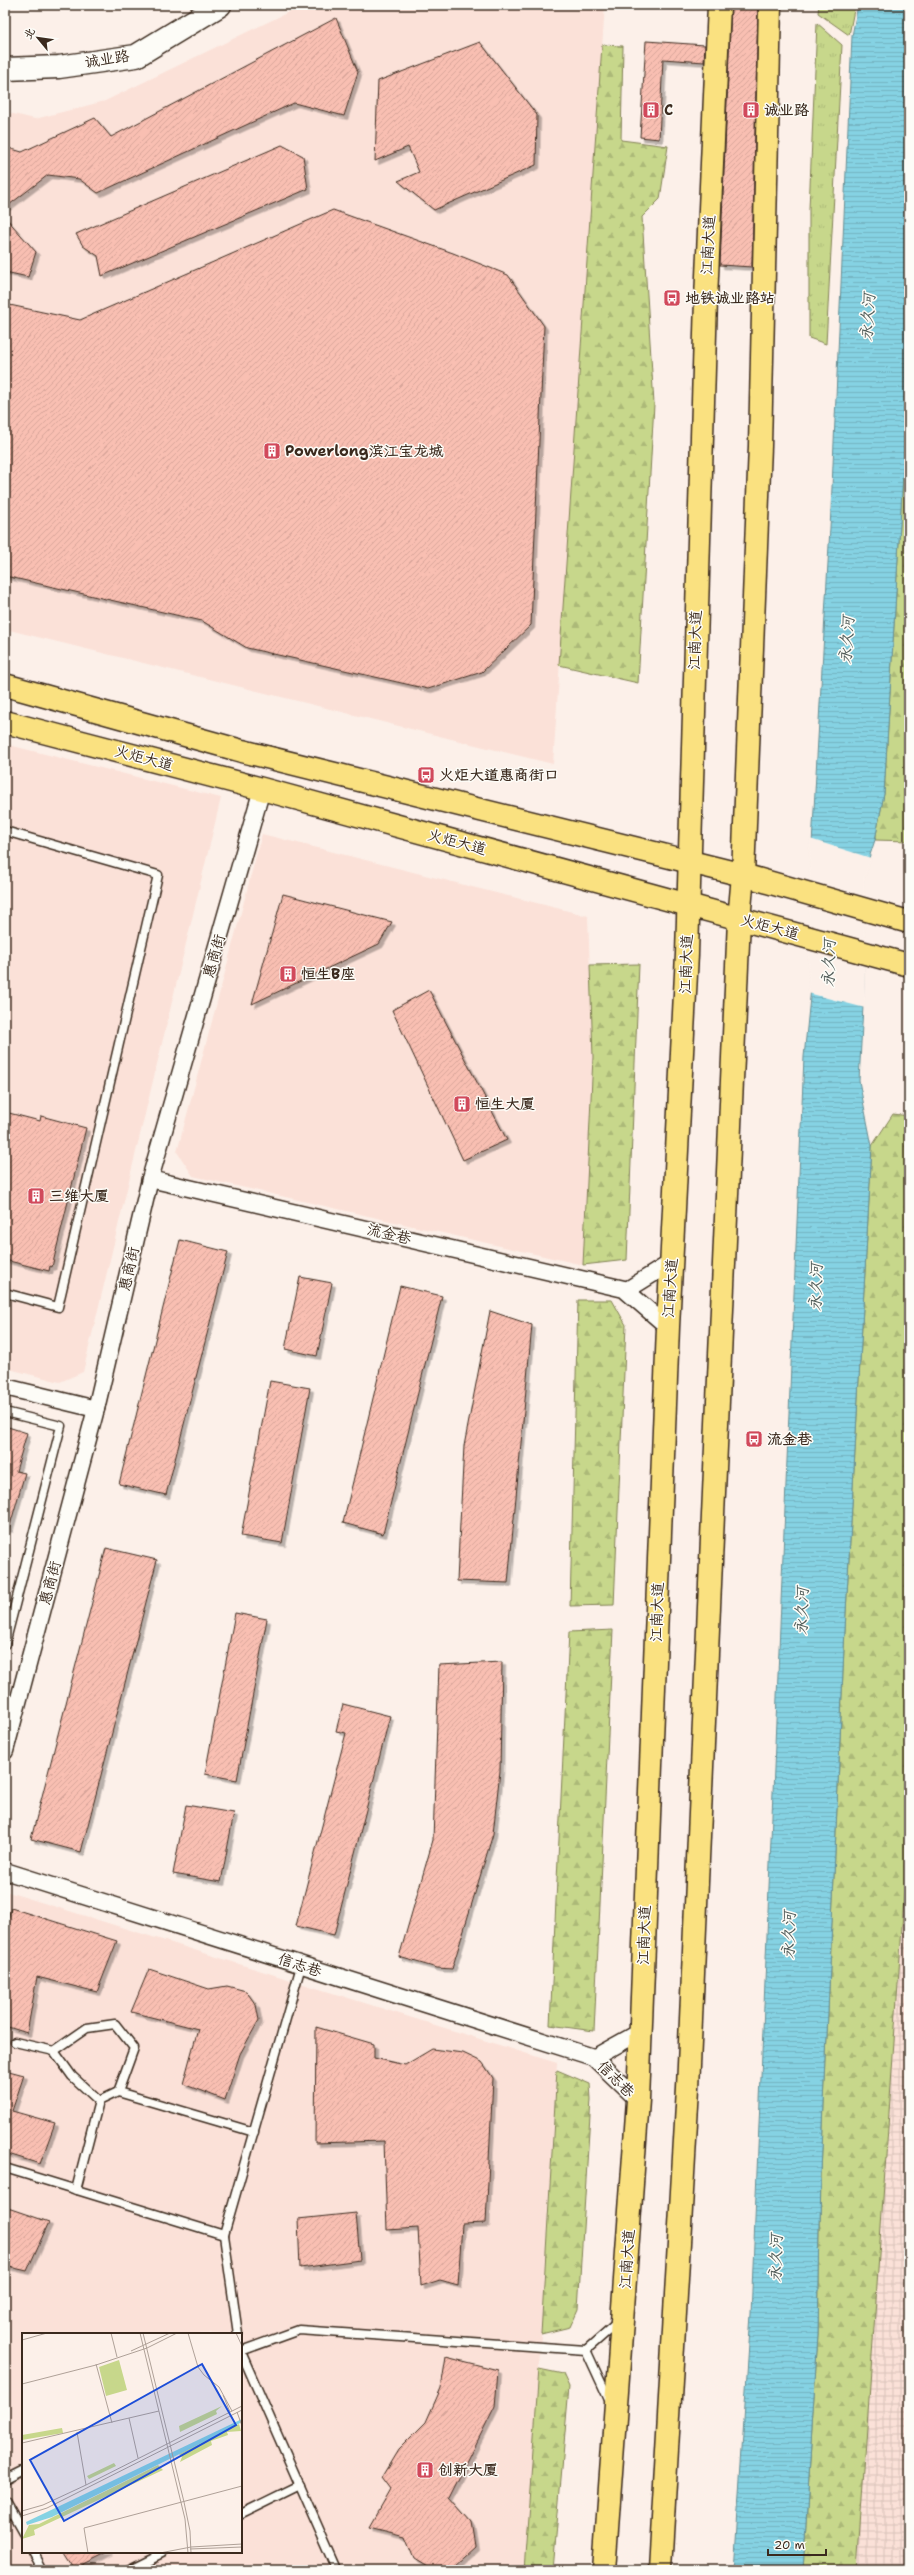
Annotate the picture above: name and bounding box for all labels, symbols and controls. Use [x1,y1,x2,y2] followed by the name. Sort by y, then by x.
[18,18,58,58] north arrow
[20,25,39,42] text: 北
[83,46,131,72] street label: 诚业路
[641,100,661,120] building icon: C
[664,100,673,120] place label: C
[741,100,761,120] building icon: 诚业路
[764,100,809,120] place label: 诚业路
[696,215,720,275] street label: 江南大道
[662,288,682,308] bus stop icon: 地铁诚业路站
[685,288,775,308] place label: 地铁诚业路站
[855,289,880,342] water label: 永久河
[262,441,282,461] building icon: Powerlong滨江宝龙城
[285,441,444,461] place label: Powerlong滨江宝龙城
[684,610,706,670] street label: 江南大道
[834,612,859,665] water label: 永久河
[112,741,176,775] street label: 火炬大道
[416,765,436,785] bus stop icon: 火炬大道惠商街口
[439,765,559,785] place label: 火炬大道惠商街口
[425,825,489,859] street label: 火炬大道
[738,910,802,944] street label: 火炬大道
[198,932,230,980] street label: 惠商街
[675,934,697,994] street label: 江南大道
[817,936,840,987] water label: 永久河
[278,964,298,984] building icon: 恒生B座
[301,964,355,984] place label: 恒生B座
[452,1094,472,1114] building icon: 恒生大厦
[475,1094,535,1114] place label: 恒生大厦
[26,1186,46,1206] building icon: 三维大厦
[49,1186,109,1206] place label: 三维大厦
[365,1219,413,1249] street label: 流金巷
[114,1245,144,1293] street label: 惠商街
[658,1257,682,1319] street label: 江南大道
[804,1260,827,1311] water label: 永久河
[744,1429,764,1449] bus stop icon: 流金巷
[767,1429,813,1449] place label: 流金巷
[35,1559,65,1607] street label: 惠商街
[646,1582,668,1642] street label: 江南大道
[790,1584,813,1635] water label: 永久河
[633,1905,655,1965] street label: 江南大道
[777,1908,800,1959] water label: 永久河
[276,1949,324,1981] street label: 信志巷
[593,2056,639,2102] street label: 信志巷
[615,2228,639,2290] street label: 江南大道
[764,2231,787,2282] water label: 永久河
[22,2333,242,2553] inset map
[415,2460,435,2480] building icon: 创新大厦
[438,2460,498,2480] place label: 创新大厦
[768,2531,826,2557] scale bar
[774,2537,805,2553] text: 20 m

